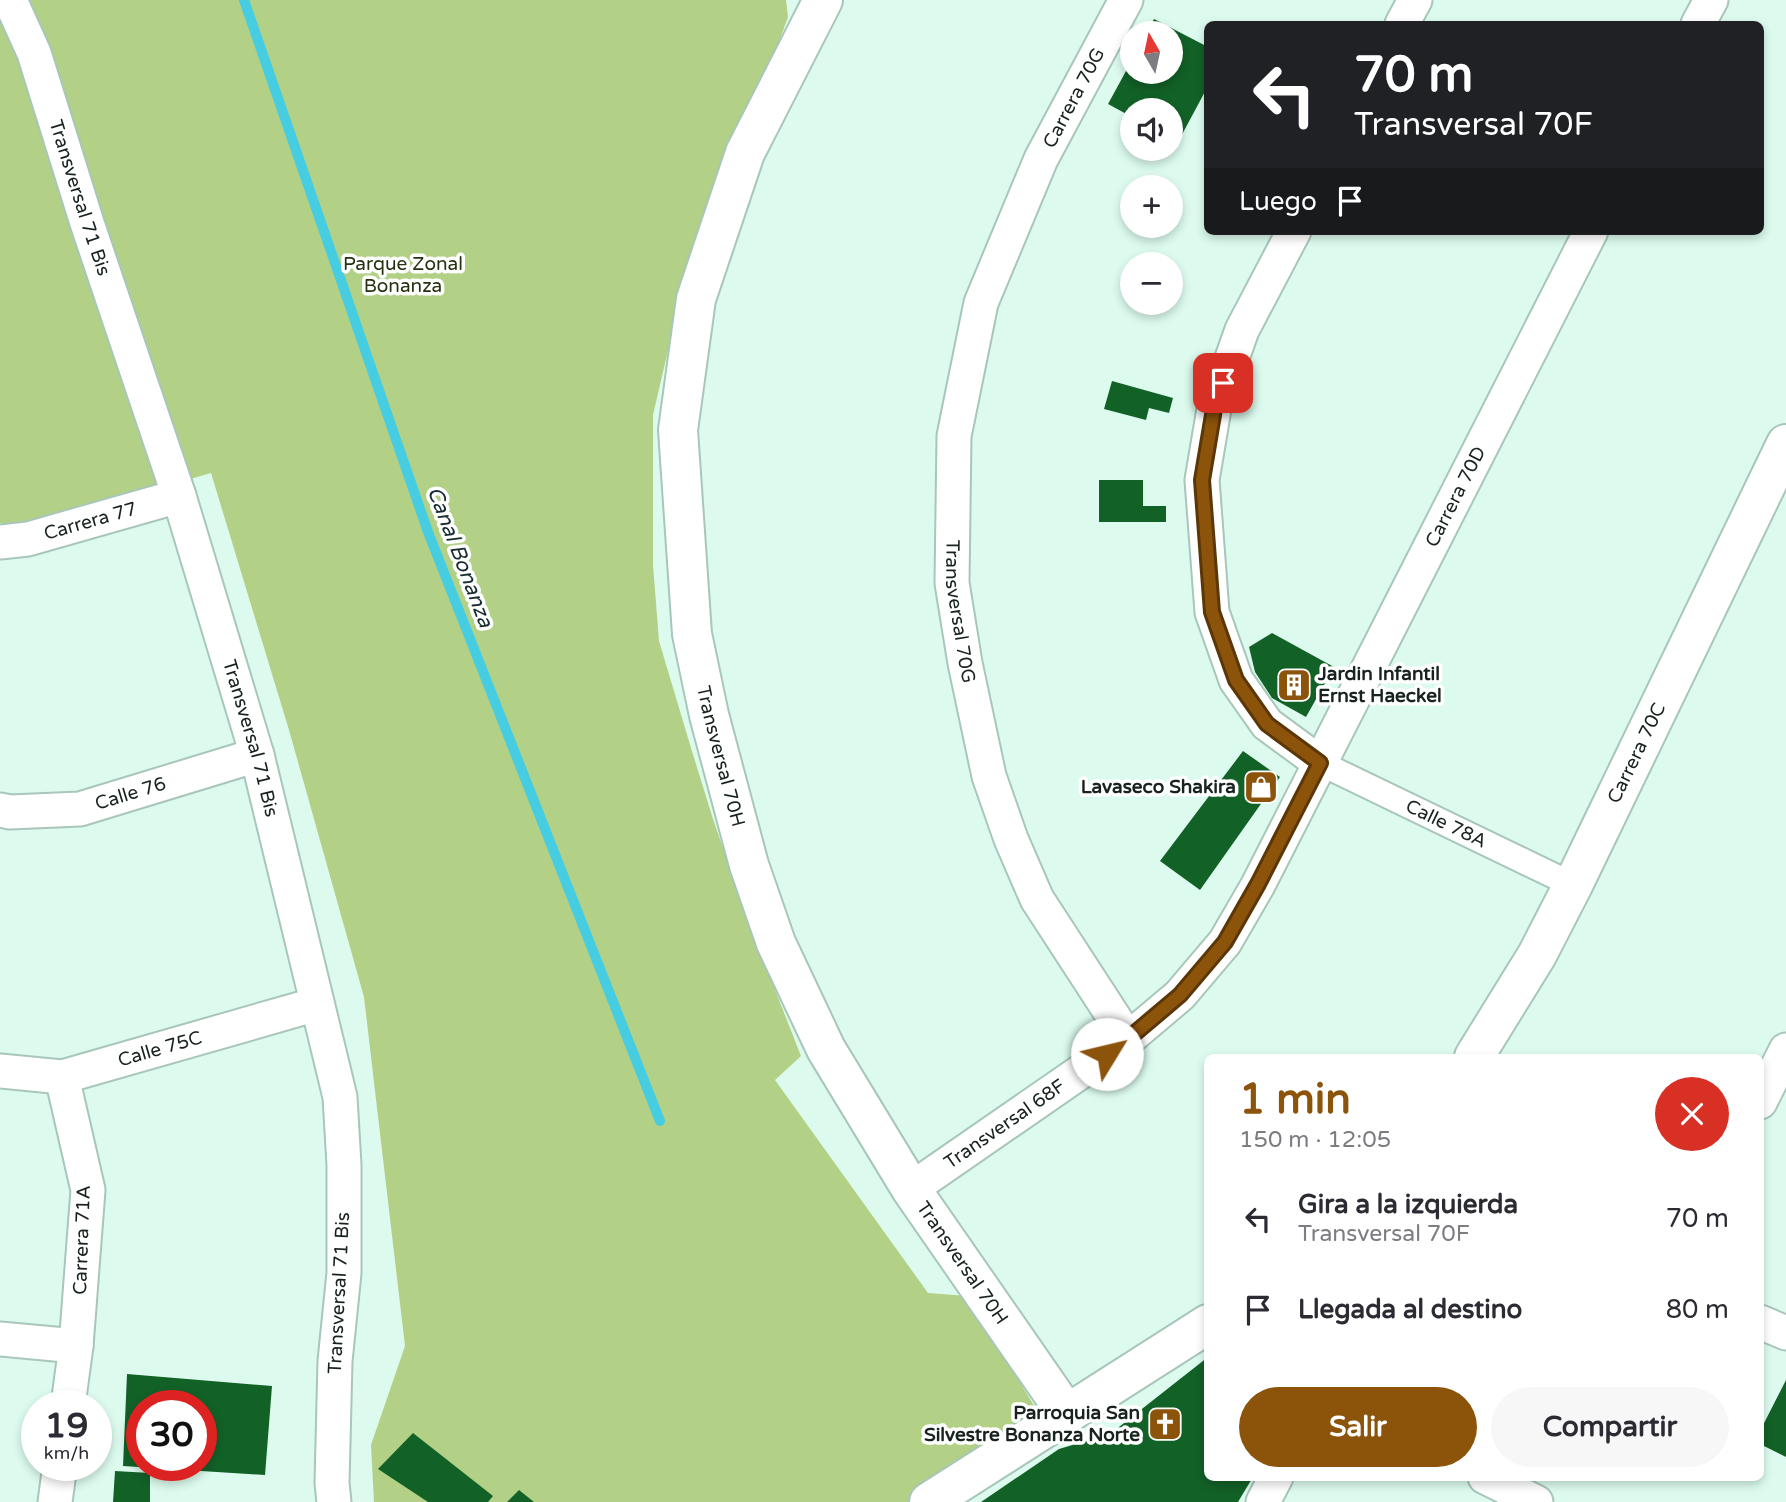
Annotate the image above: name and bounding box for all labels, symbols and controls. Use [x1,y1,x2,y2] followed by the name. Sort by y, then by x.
[1120,21,1183,84] north arrow
[1120,21,1183,315] map controls
[1038,44,1110,152] street label: Carrera 70G
[1354,46,1473,105] text: 70 m
[1239,49,1330,140] icon: left
[1120,98,1183,161] button: sound
[1354,106,1593,144] text: Transversal 70F
[45,117,115,278] street label: Transversal 71 Bis
[1120,175,1183,238] button: +
[1331,182,1369,220] icon: arrive
[1239,186,1317,217] text: Luego
[1120,252,1183,315] button: −
[343,253,463,297] park label: Parque Zonal Bonanza
[1193,353,1253,413] pin
[1204,364,1242,402] icon: arrive
[1421,443,1490,551] street label: Carrera 70D
[422,483,499,632] water label: Canal Bonanza
[41,498,139,545] street label: Carrera 77
[941,539,980,685] street label: Transversal 70G
[218,657,283,819] street label: Transversal 71 Bis
[1317,663,1442,707] place label: Jardin Infantil Ernst Haeckel
[1275,666,1313,704] building icon: Jardin Infantil Ernst Haeckel
[692,684,749,829] street label: Transversal 70H
[1603,699,1670,807] street label: Carrera 70C
[1242,768,1280,806] shop icon: Lavaseco Shakira
[92,772,169,815] street label: Calle 76
[1081,776,1236,798] place label: Lavaseco Shakira
[1402,795,1490,853] street label: Calle 78A
[1070,1017,1144,1091] position arrow
[115,1027,204,1071] street label: Calle 75C
[1239,1074,1351,1125] text: 1 min
[940,1075,1069,1174] street label: Transversal 68F
[1655,1077,1729,1151] button: close
[1239,1126,1391,1154] text: 150 m · 12:05
[69,1185,95,1295] street label: Carrera 71A
[1298,1189,1518,1220] text: Gira a la izquierda
[912,1197,1013,1329] street label: Transversal 70H
[1239,1200,1277,1238] icon: left
[1666,1203,1729,1234] text: 70 m
[324,1211,354,1375] street label: Transversal 71 Bis
[1298,1220,1470,1248] text: Transversal 70F
[1239,1291,1277,1329] icon: arrive
[1298,1294,1522,1325] text: Llegada al destino
[1666,1294,1729,1325] text: 80 m
[1239,1387,1477,1467] button: Salir
[1491,1387,1729,1467] button: Compartir
[126,1390,217,1481] speed limit sign: 30
[924,1402,1140,1446] place label: Parroquia San Silvestre Bonanza Norte
[45,1405,88,1447] text: 19
[1146,1405,1184,1443] church icon: Parroquia San Silvestre Bonanza Norte
[44,1442,89,1464] text: km/h

